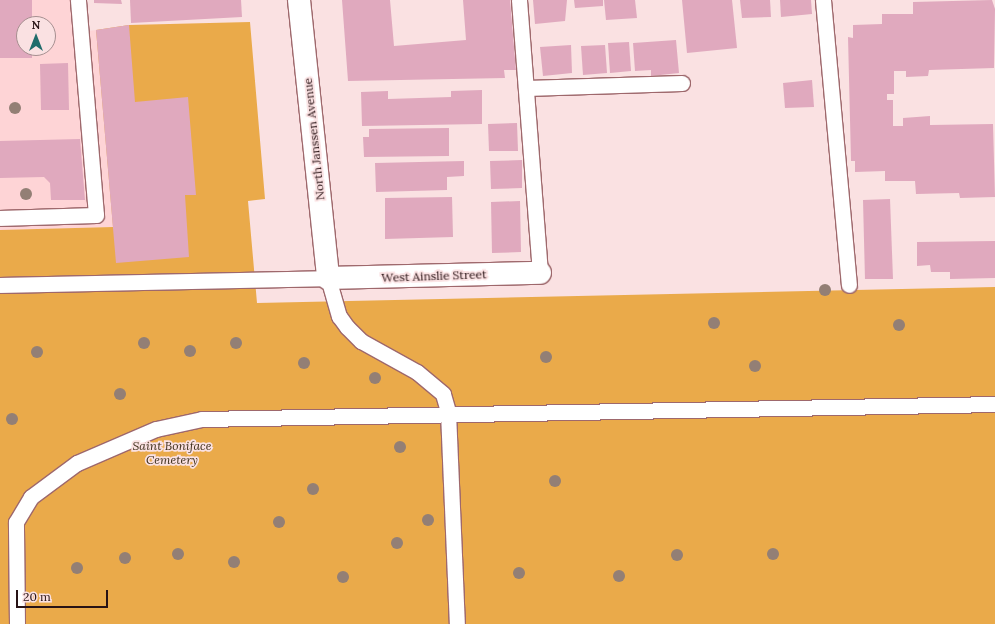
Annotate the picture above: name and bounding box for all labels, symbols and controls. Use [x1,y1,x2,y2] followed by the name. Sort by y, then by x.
[16,16,56,56] north arrow
[32,18,40,32] text: N
[300,77,328,201] street label: North Janssen Avenue
[381,267,487,285] street label: West Ainslie Street
[133,439,211,467] park label: Saint Boniface Cemetery
[18,582,110,608] scale bar
[23,589,51,604] text: 20 m

